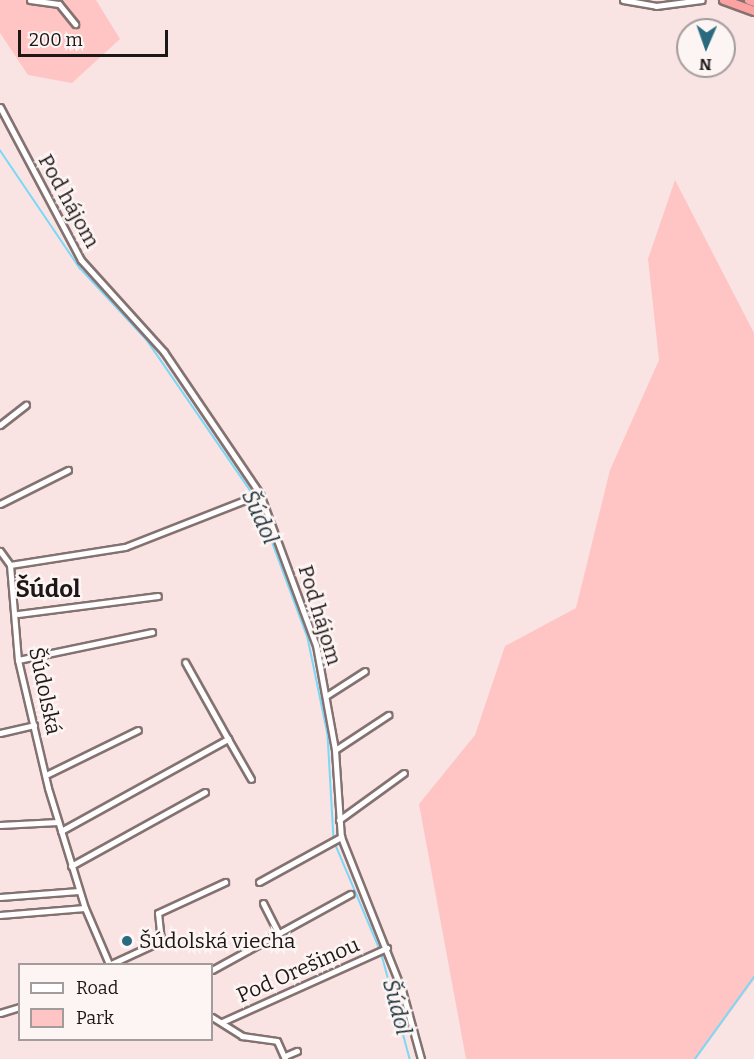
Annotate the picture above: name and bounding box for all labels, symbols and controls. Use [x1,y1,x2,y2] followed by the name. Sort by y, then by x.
[21,18,171,56] scale bar
[676,18,736,78] north arrow
[29,29,83,51] text: 200 m
[699,55,712,74] text: N
[33,150,105,252] street label: Pod hájom
[236,486,284,548] water label: Šúdol
[293,562,347,668] street label: Pod hájom
[15,576,81,604] district label: Šúdol
[23,645,67,737] street label: Šúdolská
[139,928,296,954] place label: Šúdolská viecha
[233,932,363,1008] street label: Pod Orešinou
[120,934,134,948] marker: Šúdolská viecha
[18,963,213,1041] legend
[377,976,417,1038] water label: Šúdol
[76,977,118,999] text: Road
[76,1007,114,1029] text: Park

